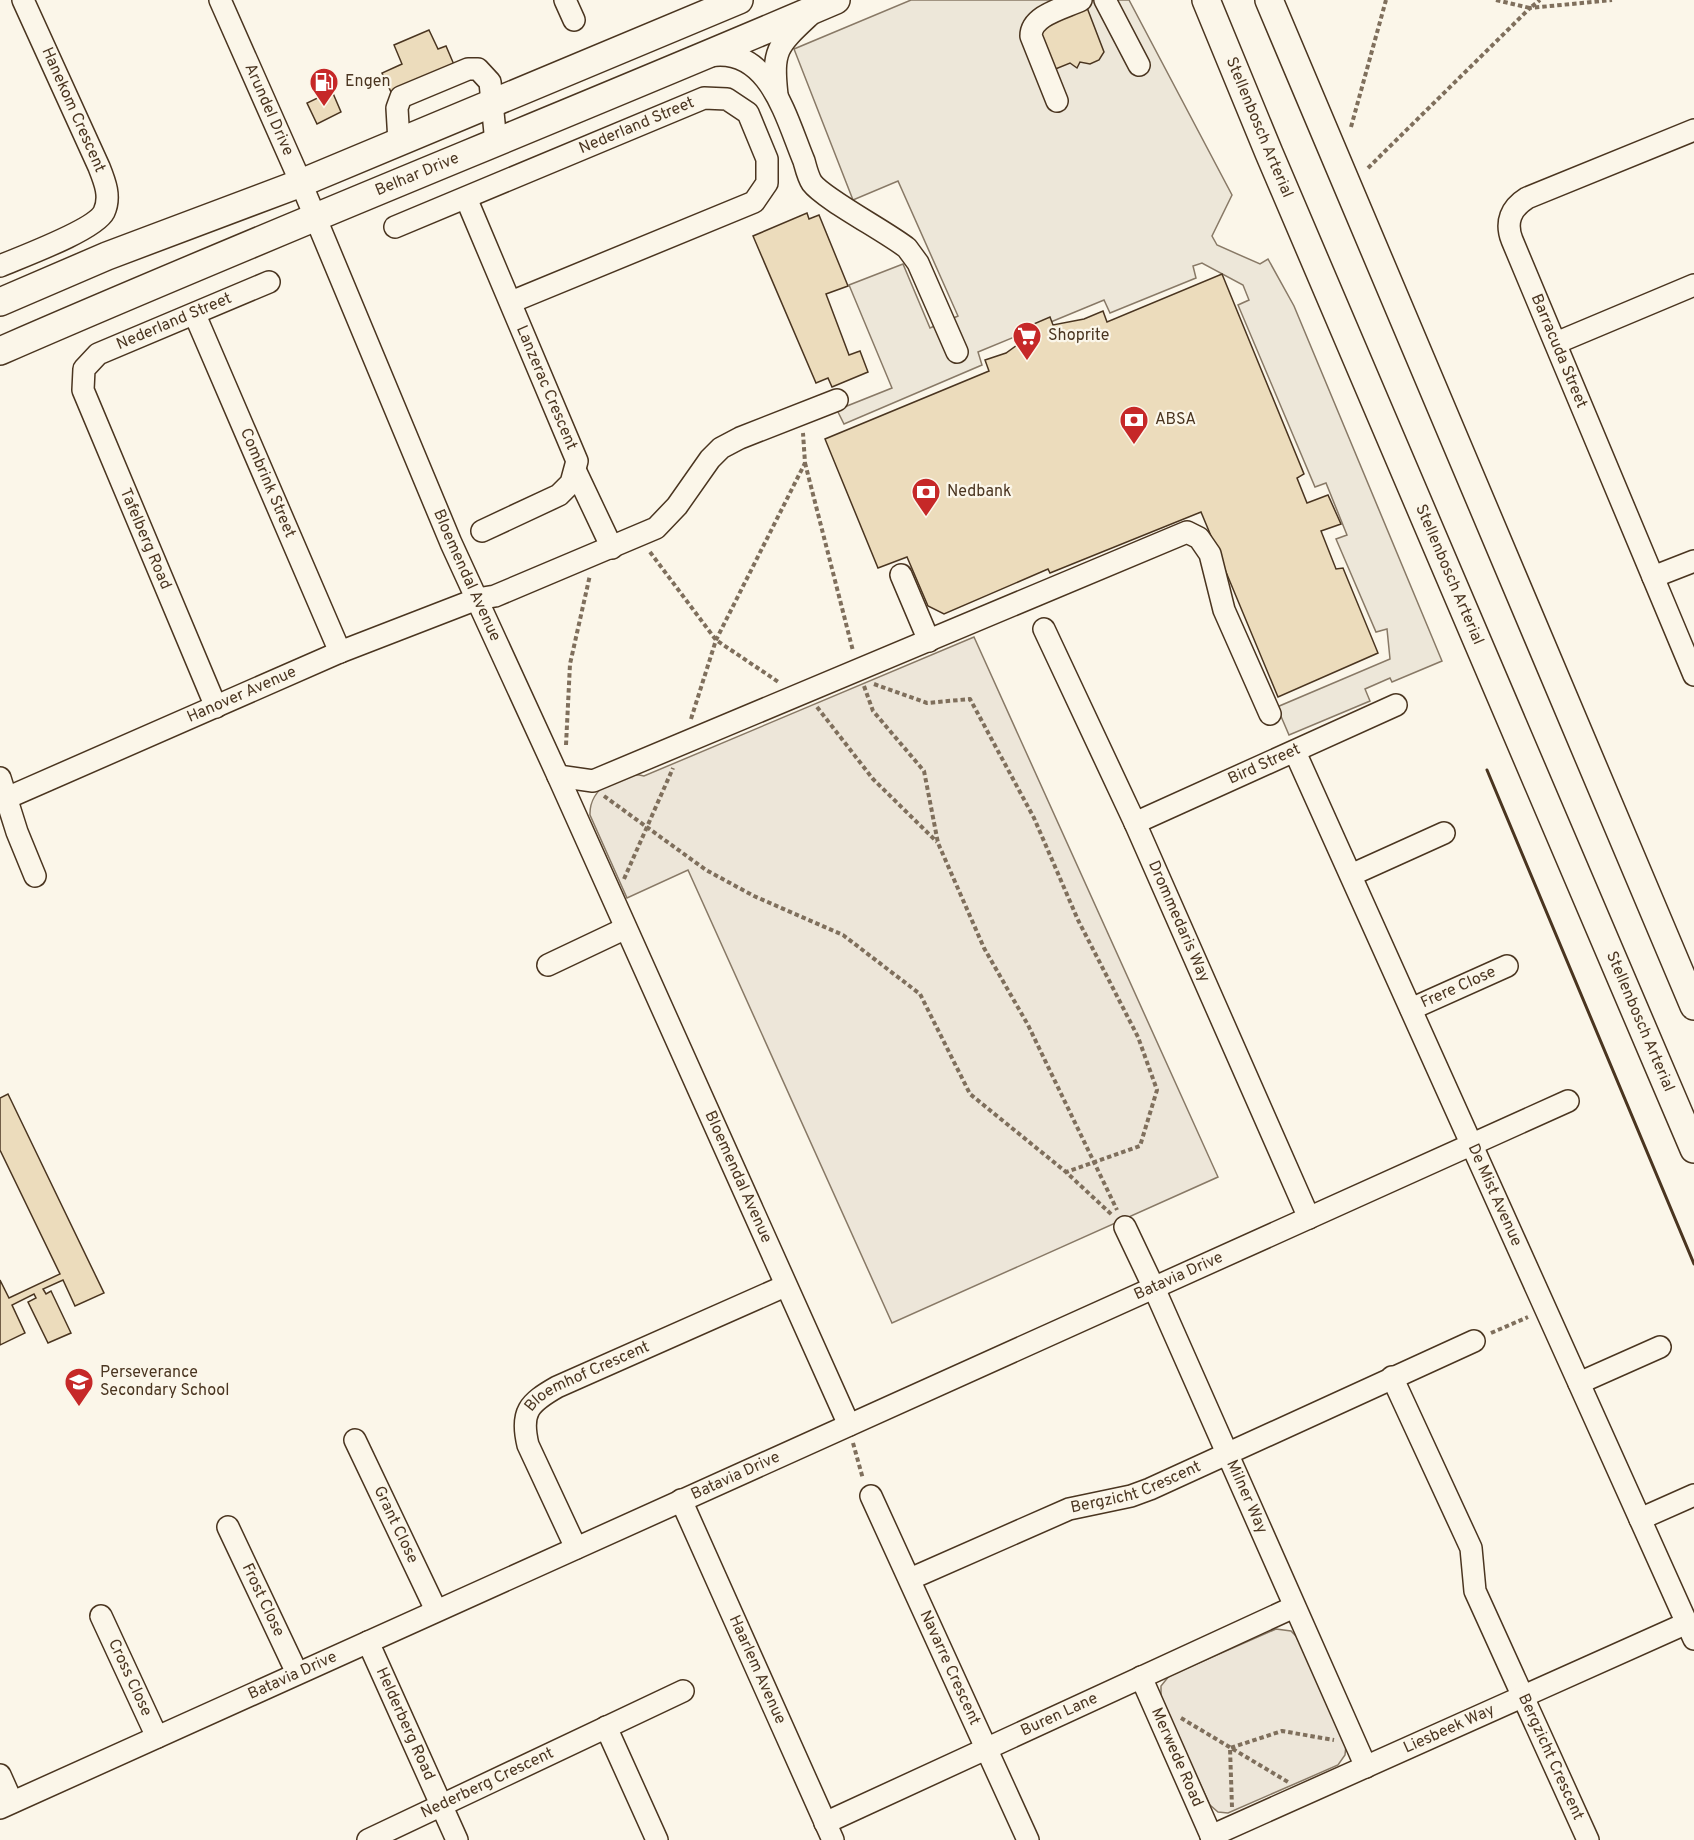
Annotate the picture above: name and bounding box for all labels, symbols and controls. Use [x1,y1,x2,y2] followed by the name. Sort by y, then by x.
[36,44,110,176] street label: Hanekom Crescent
[1221,54,1297,201] street label: Stellenbosch Arterial
[239,60,298,159] street label: Arundel Drive
[308,66,340,108] fuel station icon: Engen
[345,72,390,92] place label: Engen
[576,93,697,159] street label: Nederland Street
[372,149,462,201] street label: Belhar Drive
[114,289,235,355] street label: Nederland Street
[1526,291,1591,411] street label: Barracuda Street
[1011,320,1043,362] supermarket icon: Shoprite
[511,322,581,453] street label: Lanzerac Crescent
[1048,326,1109,346] place label: Shoprite
[1118,404,1150,446] bank icon: ABSA
[1155,410,1196,430] place label: ABSA
[235,425,300,541] street label: Combrink Street
[910,476,942,518] bank icon: Nedbank
[947,482,1012,502] place label: Nedbank
[115,485,175,593] street label: Tafelberg Road
[1410,502,1488,648] street label: Stellenbosch Arterial
[428,506,505,645] street label: Bloemendal Avenue
[184,662,300,728] street label: Hanover Avenue
[1225,739,1304,790] street label: Bird Street
[1143,858,1214,985] street label: Drommedaris Way
[1601,949,1678,1095] street label: Stellenbosch Arterial
[1418,962,1499,1013] street label: Frere Close
[699,1108,776,1246] street label: Bloemendal Avenue
[1463,1141,1526,1250] street label: De Mist Avenue
[1131,1248,1226,1305] street label: Batavia Drive
[521,1337,653,1416] street label: Bloemhof Crescent
[100,1363,229,1401] place label: Perseverance Secondary School
[63,1366,95,1408] school or university icon: Perseverance Secondary School
[688,1448,783,1505] street label: Batavia Drive
[1069,1457,1204,1518] street label: Bergzicht Crescent
[1221,1457,1272,1537] street label: Milner Way
[368,1483,422,1567] street label: Grant Close
[237,1560,289,1640] street label: Frost Close
[915,1607,984,1728] street label: Navarre Crescent
[724,1612,790,1727] street label: Haarlem Avenue
[103,1636,156,1720] street label: Cross Close
[245,1647,340,1705] street label: Batavia Drive
[371,1664,439,1784] street label: Helderberg Road
[1018,1689,1101,1741] street label: Buren Lane
[1513,1691,1588,1824] street label: Bergzicht Crescent
[1401,1700,1498,1758] street label: Liesbeek Way
[1146,1705,1207,1810] street label: Merwede Road
[418,1744,557,1824] street label: Nederberg Crescent

